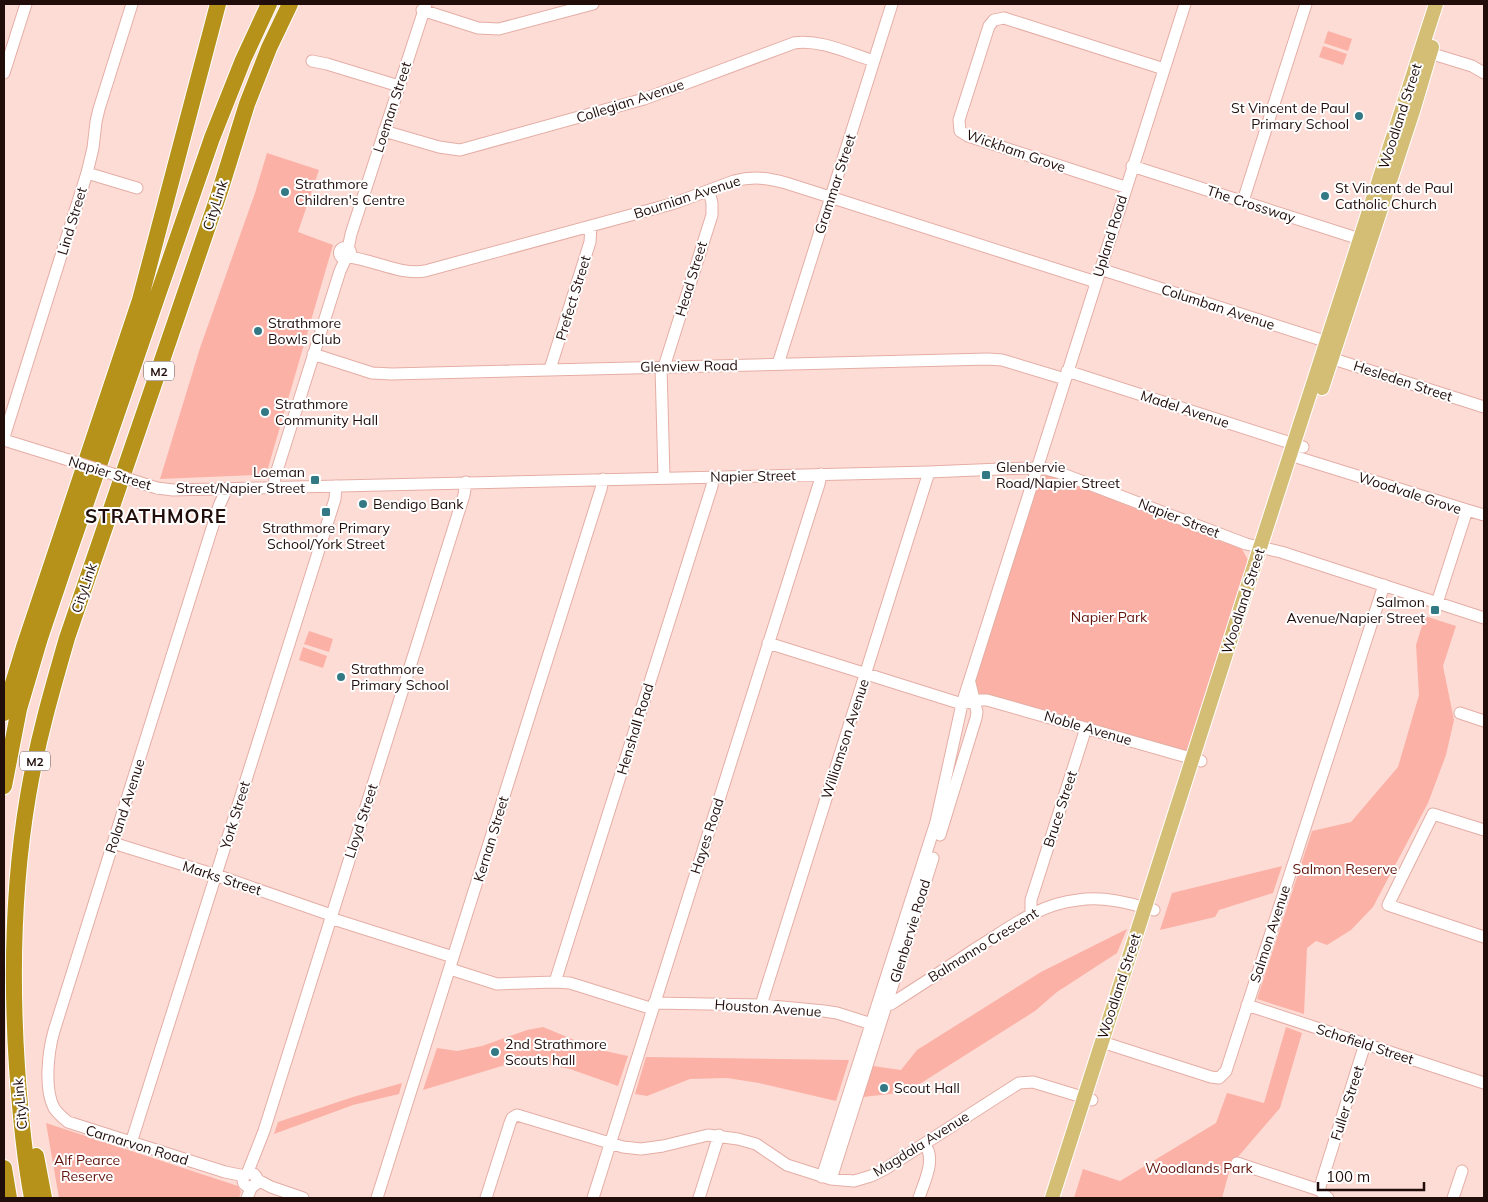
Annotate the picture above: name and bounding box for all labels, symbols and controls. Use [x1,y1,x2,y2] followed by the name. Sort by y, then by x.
[369,59,415,155] street label: Loeman Street
[1374,61,1426,171] street label: Woodland Street
[574,75,686,127] street label: Collegian Avenue
[1231,99,1349,133] place label: St Vincent de Paul Primary School
[1353,110,1365,122] marker: St Vincent de Paul Primary School
[964,126,1068,176] street label: Wickham Grove
[810,132,860,236] street label: Grammar Street
[631,171,743,223] street label: Bournian Avenue
[295,175,405,209] place label: Strathmore Children's Centre
[198,177,232,232] street label: CityLink
[1335,179,1453,213] place label: St Vincent de Paul Catholic Church
[1204,181,1298,227] street label: The Crossway
[53,185,91,257] street label: Lind Street
[279,186,291,198] marker: Strathmore Children's Centre
[1319,190,1331,202] marker: St Vincent de Paul Catholic Church
[1089,193,1131,279] street label: Upland Road
[671,239,711,319] street label: Head Street
[552,253,594,343] street label: Prefect Street
[1159,280,1277,334] street label: Columban Avenue
[268,314,341,348] place label: Strathmore Bowls Club
[252,325,264,337] marker: Strathmore Bowls Club
[640,356,738,376] street label: Glenview Road
[1351,357,1455,405] street label: Hesleden Street
[144,362,174,381] road number: M2
[1138,386,1232,432] street label: Madel Avenue
[275,395,378,429] place label: Strathmore Community Hall
[259,406,271,418] marker: Strathmore Community Hall
[66,452,154,494] street label: Napier Street
[996,458,1120,492] place label: Glenbervie Road/Napier Street
[176,463,305,497] place label: Loeman Street/Napier Street
[710,466,796,486] street label: Napier Street
[1356,468,1464,518] street label: Woodvale Grove
[980,469,992,481] marker: Glenbervie Road/Napier Street
[309,474,321,486] marker: Loeman Street/Napier Street
[1136,494,1222,542] street label: Napier Street
[373,495,464,513] place label: Bendigo Bank
[357,498,369,510] marker: Bendigo Bank
[85,504,227,528] district label: STRATHMORE
[320,506,332,518] marker: Strathmore Primary School/York Street
[262,519,390,553] place label: Strathmore Primary School/York Street
[1217,546,1269,656] street label: Woodland Street
[67,560,101,615] street label: CityLink
[1287,593,1425,627] place label: Salmon Avenue/Napier Street
[1429,604,1441,616] marker: Salmon Avenue/Napier Street
[1071,608,1148,626] park label: Napier Park
[351,660,449,694] place label: Strathmore Primary School
[335,671,347,683] marker: Strathmore Primary School
[817,677,873,801] street label: Williamson Avenue
[613,681,657,777] street label: Henshall Road
[1042,707,1134,749] street label: Noble Avenue
[20,751,50,770] road number: M2
[101,756,149,856] street label: Roland Avenue
[1039,768,1081,850] street label: Bruce Street
[216,779,254,852] street label: York Street
[341,782,381,860] street label: Lloyd Street
[469,794,513,884] street label: Kernan Street
[686,796,728,876] street label: Hayes Road
[180,857,264,899] street label: Marks Street
[1293,860,1397,878] park label: Salmon Reserve
[886,877,934,985] street label: Glenbervie Road
[1246,883,1294,985] street label: Salmon Avenue
[925,904,1042,986] street label: Balmanno Crescent
[1093,931,1145,1041] street label: Woodland Street
[714,995,822,1021] street label: Houston Avenue
[1314,1020,1416,1068] street label: Schofield Street
[505,1035,607,1069] place label: 2nd Strathmore Scouts hall
[489,1046,501,1058] marker: 2nd Strathmore Scouts hall
[1326,1063,1368,1143] street label: Fuller Street
[9,1077,31,1131] street label: CityLink
[894,1079,960,1097] place label: Scout Hall
[878,1082,890,1094] marker: Scout Hall
[870,1107,972,1181] street label: Magdala Avenue
[83,1121,191,1169] street label: Carnarvon Road
[54,1151,120,1185] park label: Alf Pearce Reserve
[1145,1159,1254,1177] park label: Woodlands Park
[1318,1160,1424,1192] scale bar
[1326,1167,1370,1186] text: 100 m

